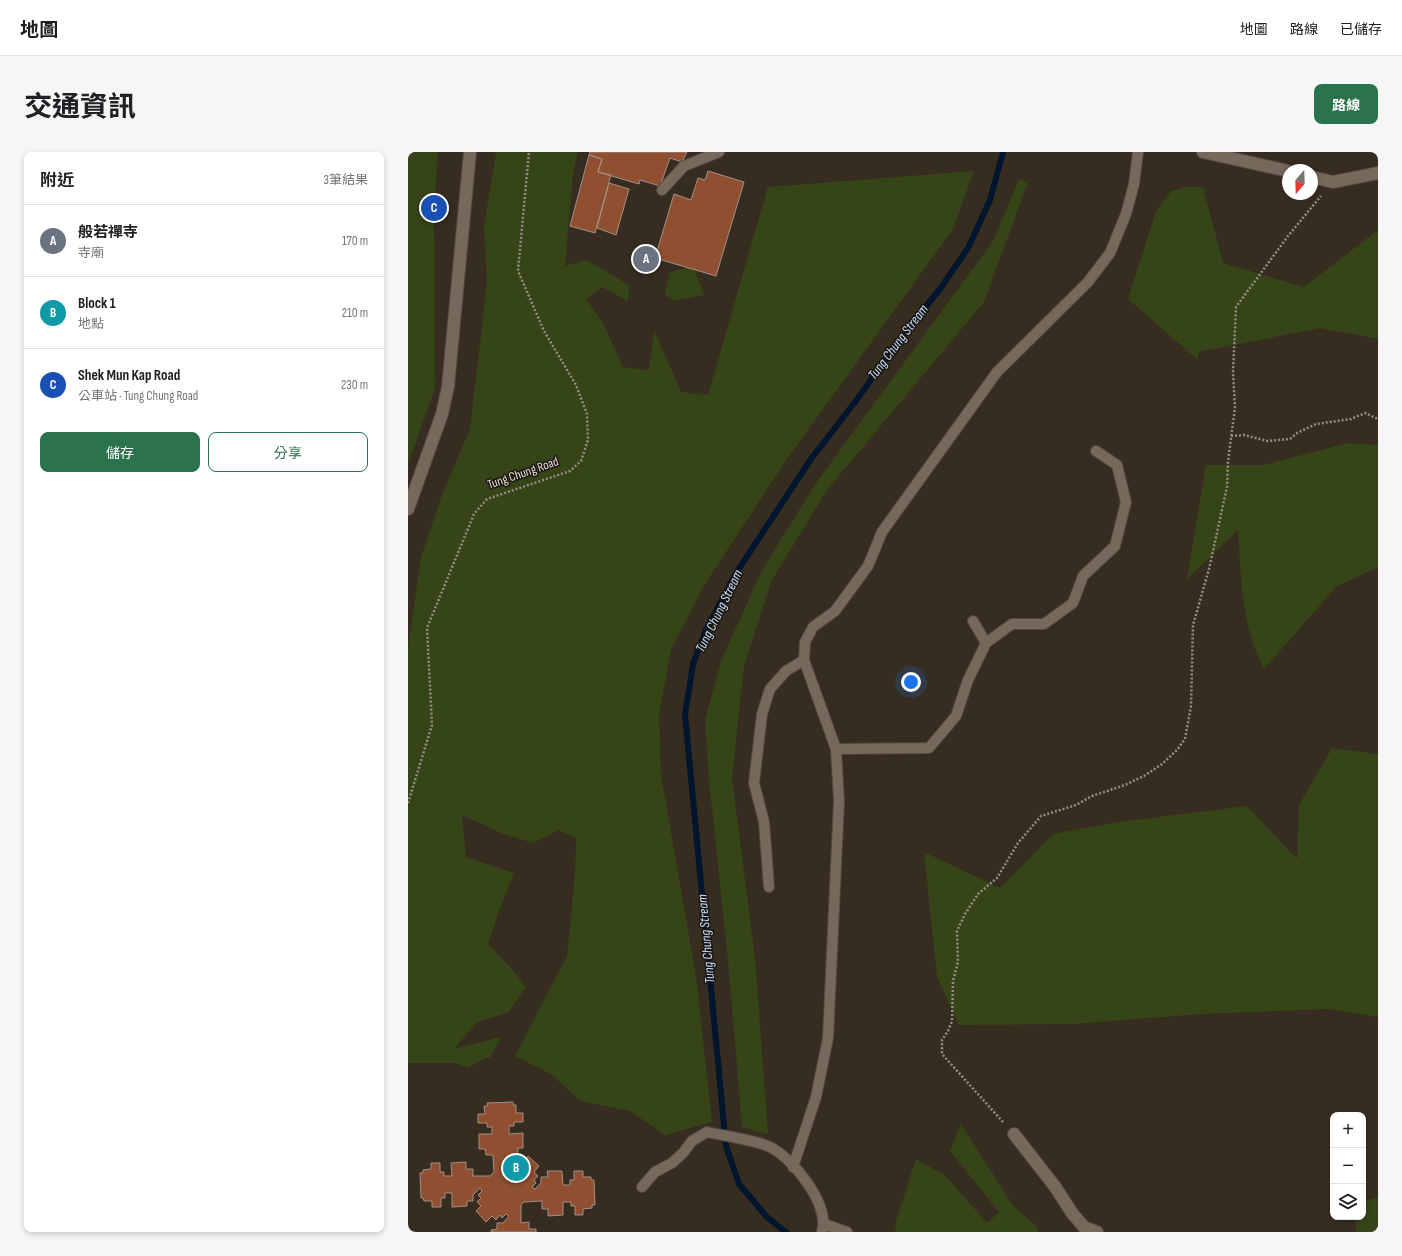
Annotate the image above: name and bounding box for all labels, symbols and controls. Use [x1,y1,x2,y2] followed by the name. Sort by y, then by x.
[20,19,58,42] text: 地圖
[1240,21,1268,38] text: 地圖
[1290,21,1318,38] text: 路線
[1340,21,1382,38] text: 已儲存
[1314,84,1378,124] button: 路線
[24,91,136,124] text: 交通資訊
[1282,164,1318,200] north arrow
[40,171,74,191] text: 附近
[324,172,368,188] text: 3筆結果
[421,193,447,223] pin: C
[78,223,138,242] text: 般若禪寺
[50,233,56,249] text: A
[342,233,368,249] text: 170 m
[633,244,659,274] pin: A
[78,245,104,261] text: 寺廟
[78,294,116,313] text: Block 1
[864,301,932,383] water label: Tung Chung Stream
[50,305,56,321] text: B
[342,305,368,321] text: 210 m
[78,316,104,332] text: 地點
[78,366,180,385] text: Shek Mun Kap Road
[50,377,56,393] text: C
[341,377,368,393] text: 230 m
[78,388,198,404] text: 公車站 · Tung Chung Road
[40,432,200,472] button: 儲存
[208,432,368,472] button: 分享
[485,453,561,493] street label: Tung Chung Road
[692,567,746,655] water label: Tung Chung Stream
[901,672,921,692] your location
[694,893,718,984] water label: Tung Chung Stream
[1330,1112,1366,1220] map controls
[1330,1112,1366,1148] button: +
[1330,1148,1366,1184] button: −
[503,1153,529,1183] pin: B
[1330,1184,1366,1220] button: layers

